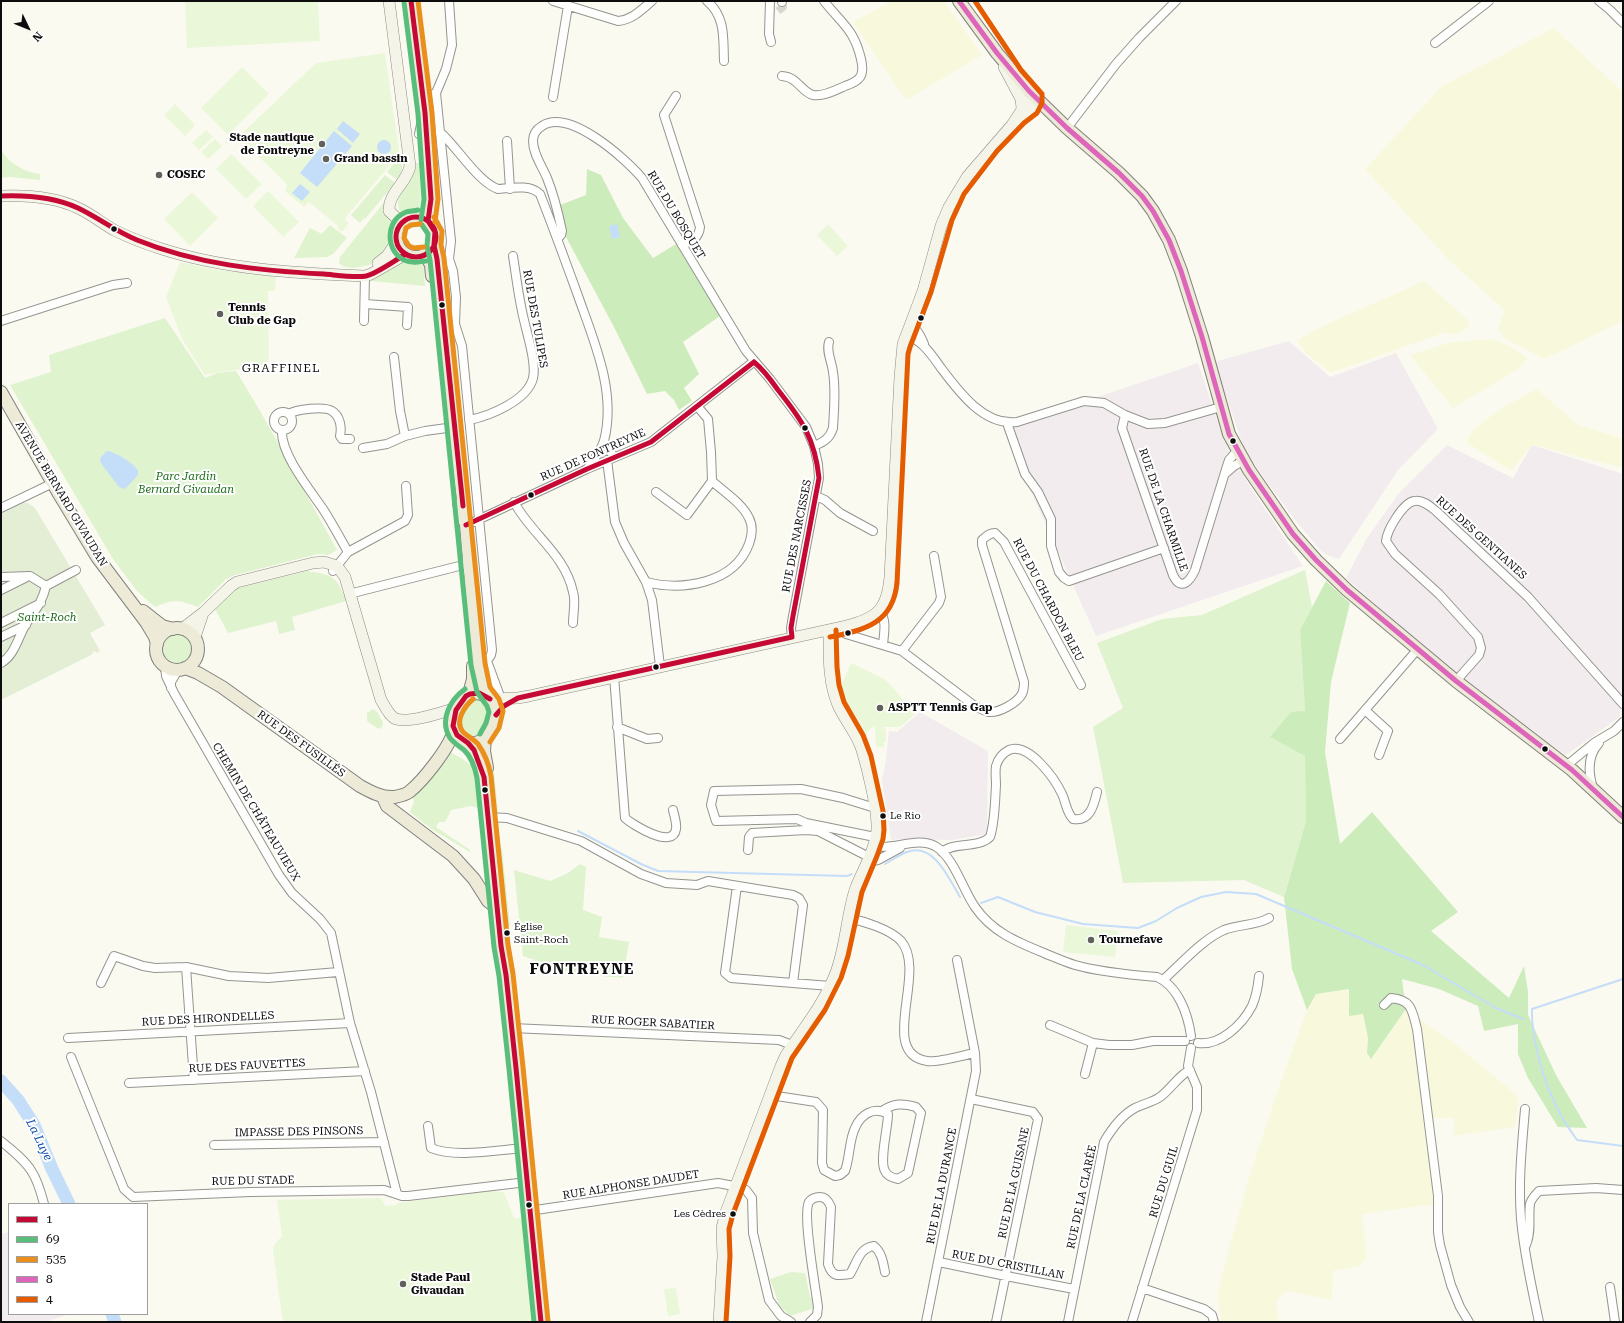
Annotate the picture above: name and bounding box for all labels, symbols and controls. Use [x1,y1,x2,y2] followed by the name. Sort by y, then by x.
[8,8,48,48] north arrow
[30,29,45,44] text: N
[229,131,314,157] place label: Stade nautique de Fontreyne
[317,139,327,149] marker: Stade nautique de Fontreyne
[334,152,408,166] place label: Grand bassin
[321,154,331,164] marker: Grand bassin
[167,168,205,182] place label: COSEC
[644,168,708,262] street label: RUE DU BOSQUET
[154,170,164,180] marker: COSEC
[109,224,119,234] unlabelled marker
[520,269,550,369] street label: RUE DES TULIPES
[437,300,447,310] unlabelled marker
[228,301,296,327] place label: Tennis Club de Gap
[215,309,225,319] marker: Tennis Club de Gap
[916,313,926,323] unlabelled marker
[242,361,320,375] district label: GRAFFINEL
[12,419,110,569] street label: AVENUE BERNARD GIVAUDAN
[800,423,810,433] unlabelled marker
[538,426,648,484] street label: RUE DE FONTREYNE
[1228,436,1238,446] unlabelled marker
[1136,447,1190,573] street label: RUE DE LA CHARMILLE
[138,470,234,496] park label: Parc Jardin Bernard Givaudan
[780,478,814,594] street label: RUE DES NARCISSES
[526,490,536,500] unlabelled marker
[1433,494,1529,582] street label: RUE DES GENTIANES
[1010,536,1086,664] street label: RUE DU CHARDON BLEU
[18,611,76,625] park label: Saint-Roch
[843,628,853,638] unlabelled marker
[651,662,661,672] unlabelled marker
[888,701,993,715] place label: ASPTT Tennis Gap
[875,703,885,713] marker: ASPTT Tennis Gap
[255,708,347,780] street label: RUE DES FUSILLÉS
[209,740,303,884] street label: CHEMIN DE CHÂTEAUVIEUX
[1540,744,1550,754] unlabelled marker
[480,785,490,795] unlabelled marker
[890,810,921,822] place label: Le Rio
[878,811,888,821] marker: Le Rio
[514,921,568,944] place label: Église Saint-Roch
[502,928,512,938] marker: Église Saint-Roch
[1099,933,1163,947] place label: Tournefave
[1086,935,1096,945] marker: Tournefave
[530,961,634,979] district label: FONTREYNE
[141,1009,275,1029] street label: RUE DES HIRONDELLES
[591,1013,715,1033] street label: RUE ROGER SABATIER
[188,1056,306,1076] street label: RUE DES FAUVETTES
[23,1117,55,1163] water label: La Luye
[234,1124,364,1140] street label: IMPASSE DES PINSONS
[996,1126,1032,1240] street label: RUE DE LA GUISANE
[924,1127,960,1245] street label: RUE DE LA DURANCE
[1065,1144,1099,1250] street label: RUE DE LA CLARÉE
[1147,1144,1181,1220] street label: RUE DU GUIL
[562,1168,700,1202] street label: RUE ALPHONSE DAUDET
[211,1174,295,1188] street label: RUE DU STADE
[524,1200,534,1210] unlabelled marker
[8,1203,148,1315] legend
[674,1208,726,1220] place label: Les Cèdres
[728,1209,738,1219] marker: Les Cèdres
[46,1212,53,1226] text: 1
[46,1232,59,1246] text: 69
[951,1248,1065,1282] street label: RUE DU CRISTILLAN
[46,1252,66,1266] text: 535
[411,1271,470,1297] place label: Stade Paul Givaudan
[46,1272,53,1286] text: 8
[398,1279,408,1289] marker: Stade Paul Givaudan
[46,1292,53,1306] text: 4

